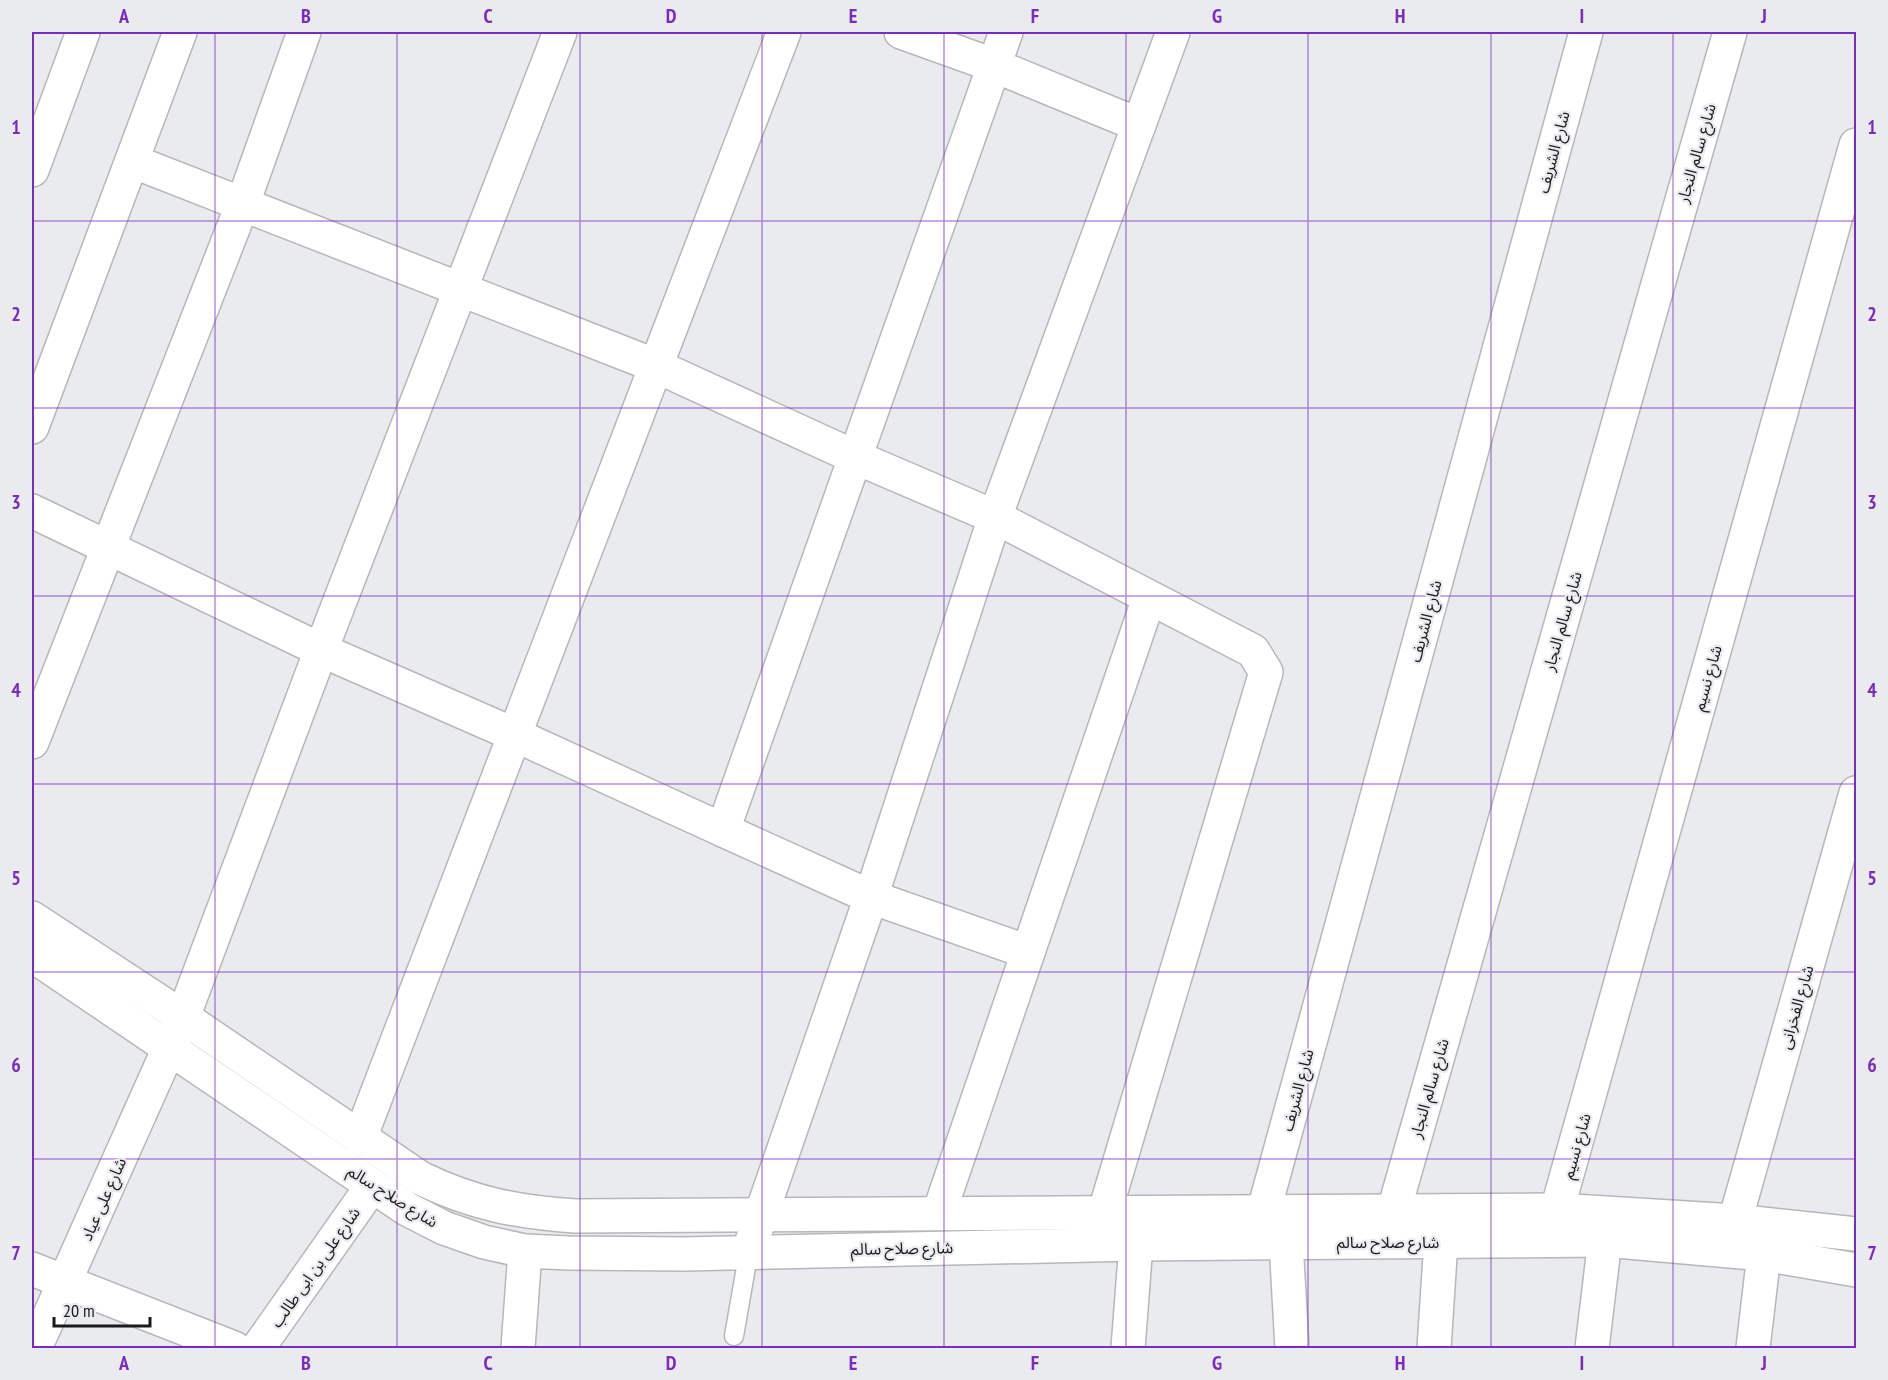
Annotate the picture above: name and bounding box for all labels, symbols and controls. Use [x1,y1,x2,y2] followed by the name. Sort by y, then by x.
[118,3,130,29] text: A
[301,3,311,29] text: B
[483,3,493,29] text: C
[666,3,677,29] text: D
[849,3,857,29] text: E
[1031,3,1039,29] text: F
[1212,3,1222,29] text: G
[1395,3,1405,29] text: H
[1580,3,1584,29] text: I
[1760,3,1767,29] text: J
[1672,101,1723,207] street label: شارع سالم النجار
[1532,109,1576,196] street label: شارع الشريف
[11,114,21,140] text: 1
[1867,114,1877,140] text: 1
[11,301,21,327] text: 2
[1867,301,1877,327] text: 2
[11,489,21,515] text: 3
[1867,489,1877,515] text: 3
[1538,569,1589,675] street label: شارع سالم النجار
[1404,578,1448,665] street label: شارع الشريف
[1688,643,1729,714] street label: شارع نسيم
[11,677,21,703] text: 4
[1867,677,1877,703] text: 4
[11,865,21,891] text: 5
[1867,865,1877,891] text: 5
[1774,963,1820,1052] street label: شارع الفخرانى
[1405,1036,1456,1142] street label: شارع سالم النجار
[1276,1047,1320,1134] street label: شارع الشريف
[11,1052,21,1078] text: 6
[1867,1052,1877,1078] text: 6
[1557,1111,1598,1182] street label: شارع نسيم
[76,1154,133,1245] street label: شارع على عياد
[343,1160,442,1234] street label: شارع صلاح سالم
[266,1203,366,1333] street label: شارع على بن ابى طالب
[1337,1232,1439,1255] street label: شارع صلاح سالم
[851,1237,954,1262] street label: شارع صلاح سالم
[11,1240,21,1266] text: 7
[1867,1240,1877,1266] text: 7
[54,1290,150,1328] scale bar
[63,1299,95,1322] text: 20 m
[118,1350,130,1376] text: A
[301,1350,311,1376] text: B
[483,1350,493,1376] text: C
[666,1350,677,1376] text: D
[849,1350,857,1376] text: E
[1031,1350,1039,1376] text: F
[1212,1350,1222,1376] text: G
[1395,1350,1405,1376] text: H
[1580,1350,1584,1376] text: I
[1760,1350,1767,1376] text: J

